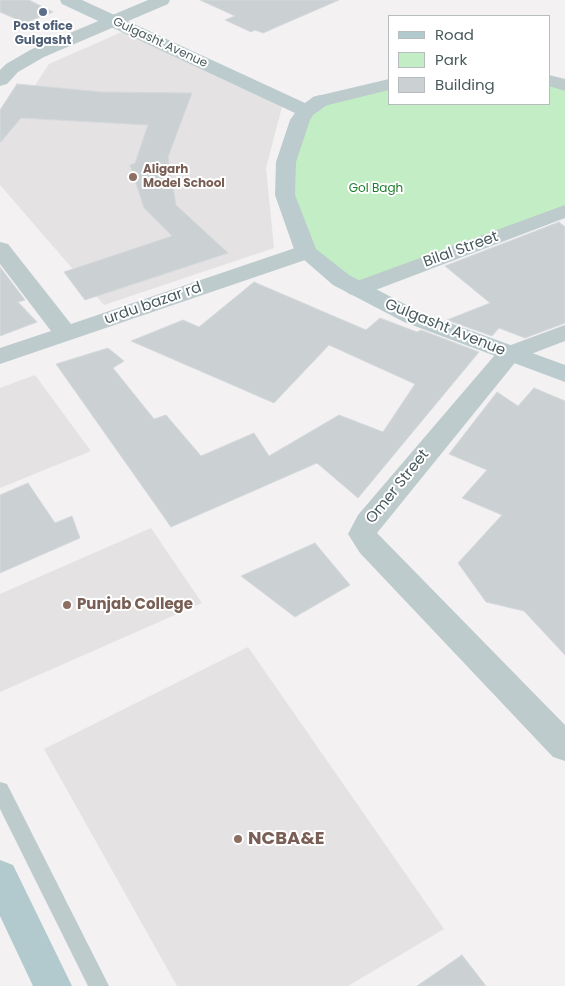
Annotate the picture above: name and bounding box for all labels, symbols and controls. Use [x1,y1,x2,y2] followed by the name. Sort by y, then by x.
[37,6,49,18] marker: Post ofice Gulgasht
[110,15,210,71] street label: Gulgasht Avenue
[388,15,550,105] legend
[13,20,73,48] place label: Post ofice Gulgasht
[435,24,474,45] text: Road
[435,49,467,70] text: Park
[435,74,495,95] text: Building
[143,163,225,191] place label: Aligarh Model School
[127,171,139,183] marker: Aligarh Model School
[349,182,403,196] park label: Gol Bagh
[421,228,501,272] street label: Bilal Street
[102,279,204,329] street label: urdu bazar rd
[382,296,508,360] street label: Gulgasht Avenue
[363,446,433,528] street label: Omer Street
[77,596,193,614] place label: Punjab College
[61,599,73,611] marker: Punjab College
[248,828,324,850] place label: NCBA&E
[232,833,244,845] marker: NCBA&E

